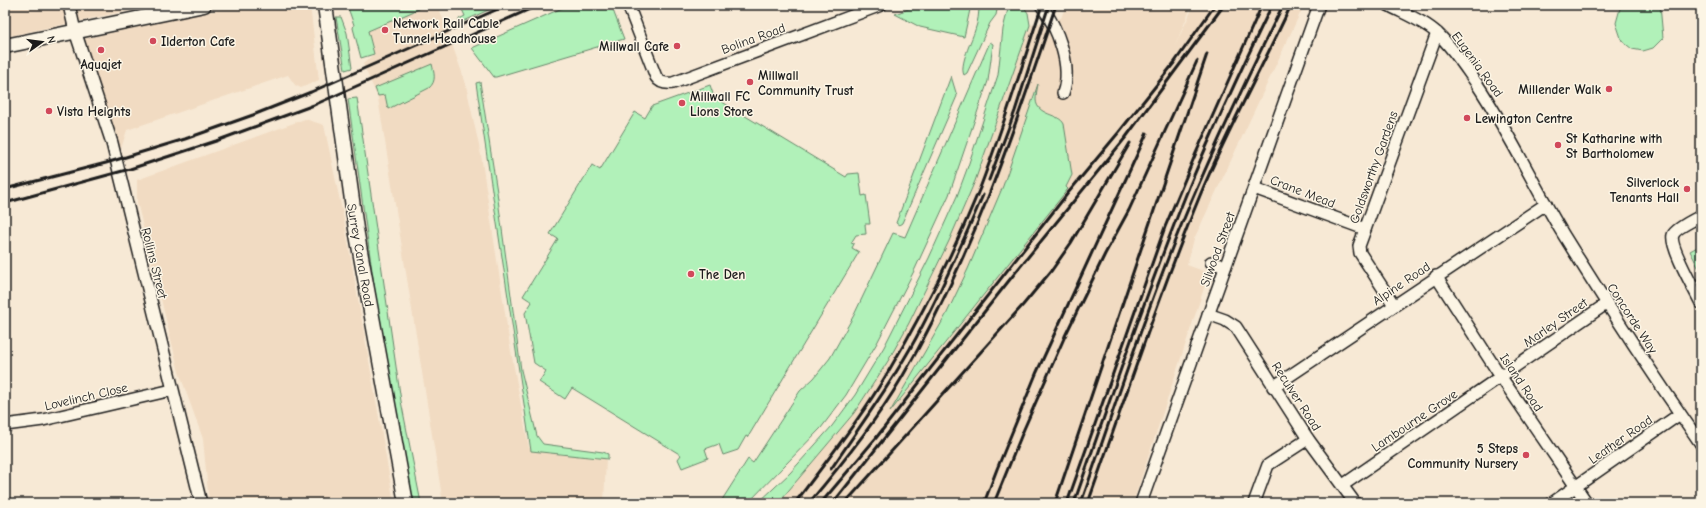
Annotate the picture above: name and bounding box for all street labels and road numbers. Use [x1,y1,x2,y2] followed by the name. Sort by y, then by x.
[719,20,787,57] street label: Bolina Road
[1449,29,1506,100] street label: Eugenia Road
[1346,109,1401,225] street label: Goldsworthy Gardens
[1268,172,1338,211] street label: Crane Mead
[344,202,377,308] street label: Surrey Canal Road
[1197,209,1238,288] street label: Silwood Street
[138,226,171,301] street label: Rollins Street
[1370,259,1433,308] street label: Alpine Road
[1604,280,1661,356] street label: Concorde Way
[1520,294,1591,350] street label: Marley Street
[1497,350,1546,414] street label: Island Road
[1269,359,1324,434] street label: Reculver Road
[43,380,130,413] street label: Lovelinch Close
[1369,386,1460,455] street label: Lambourne Grove
[1586,412,1655,467] street label: Leather Road

